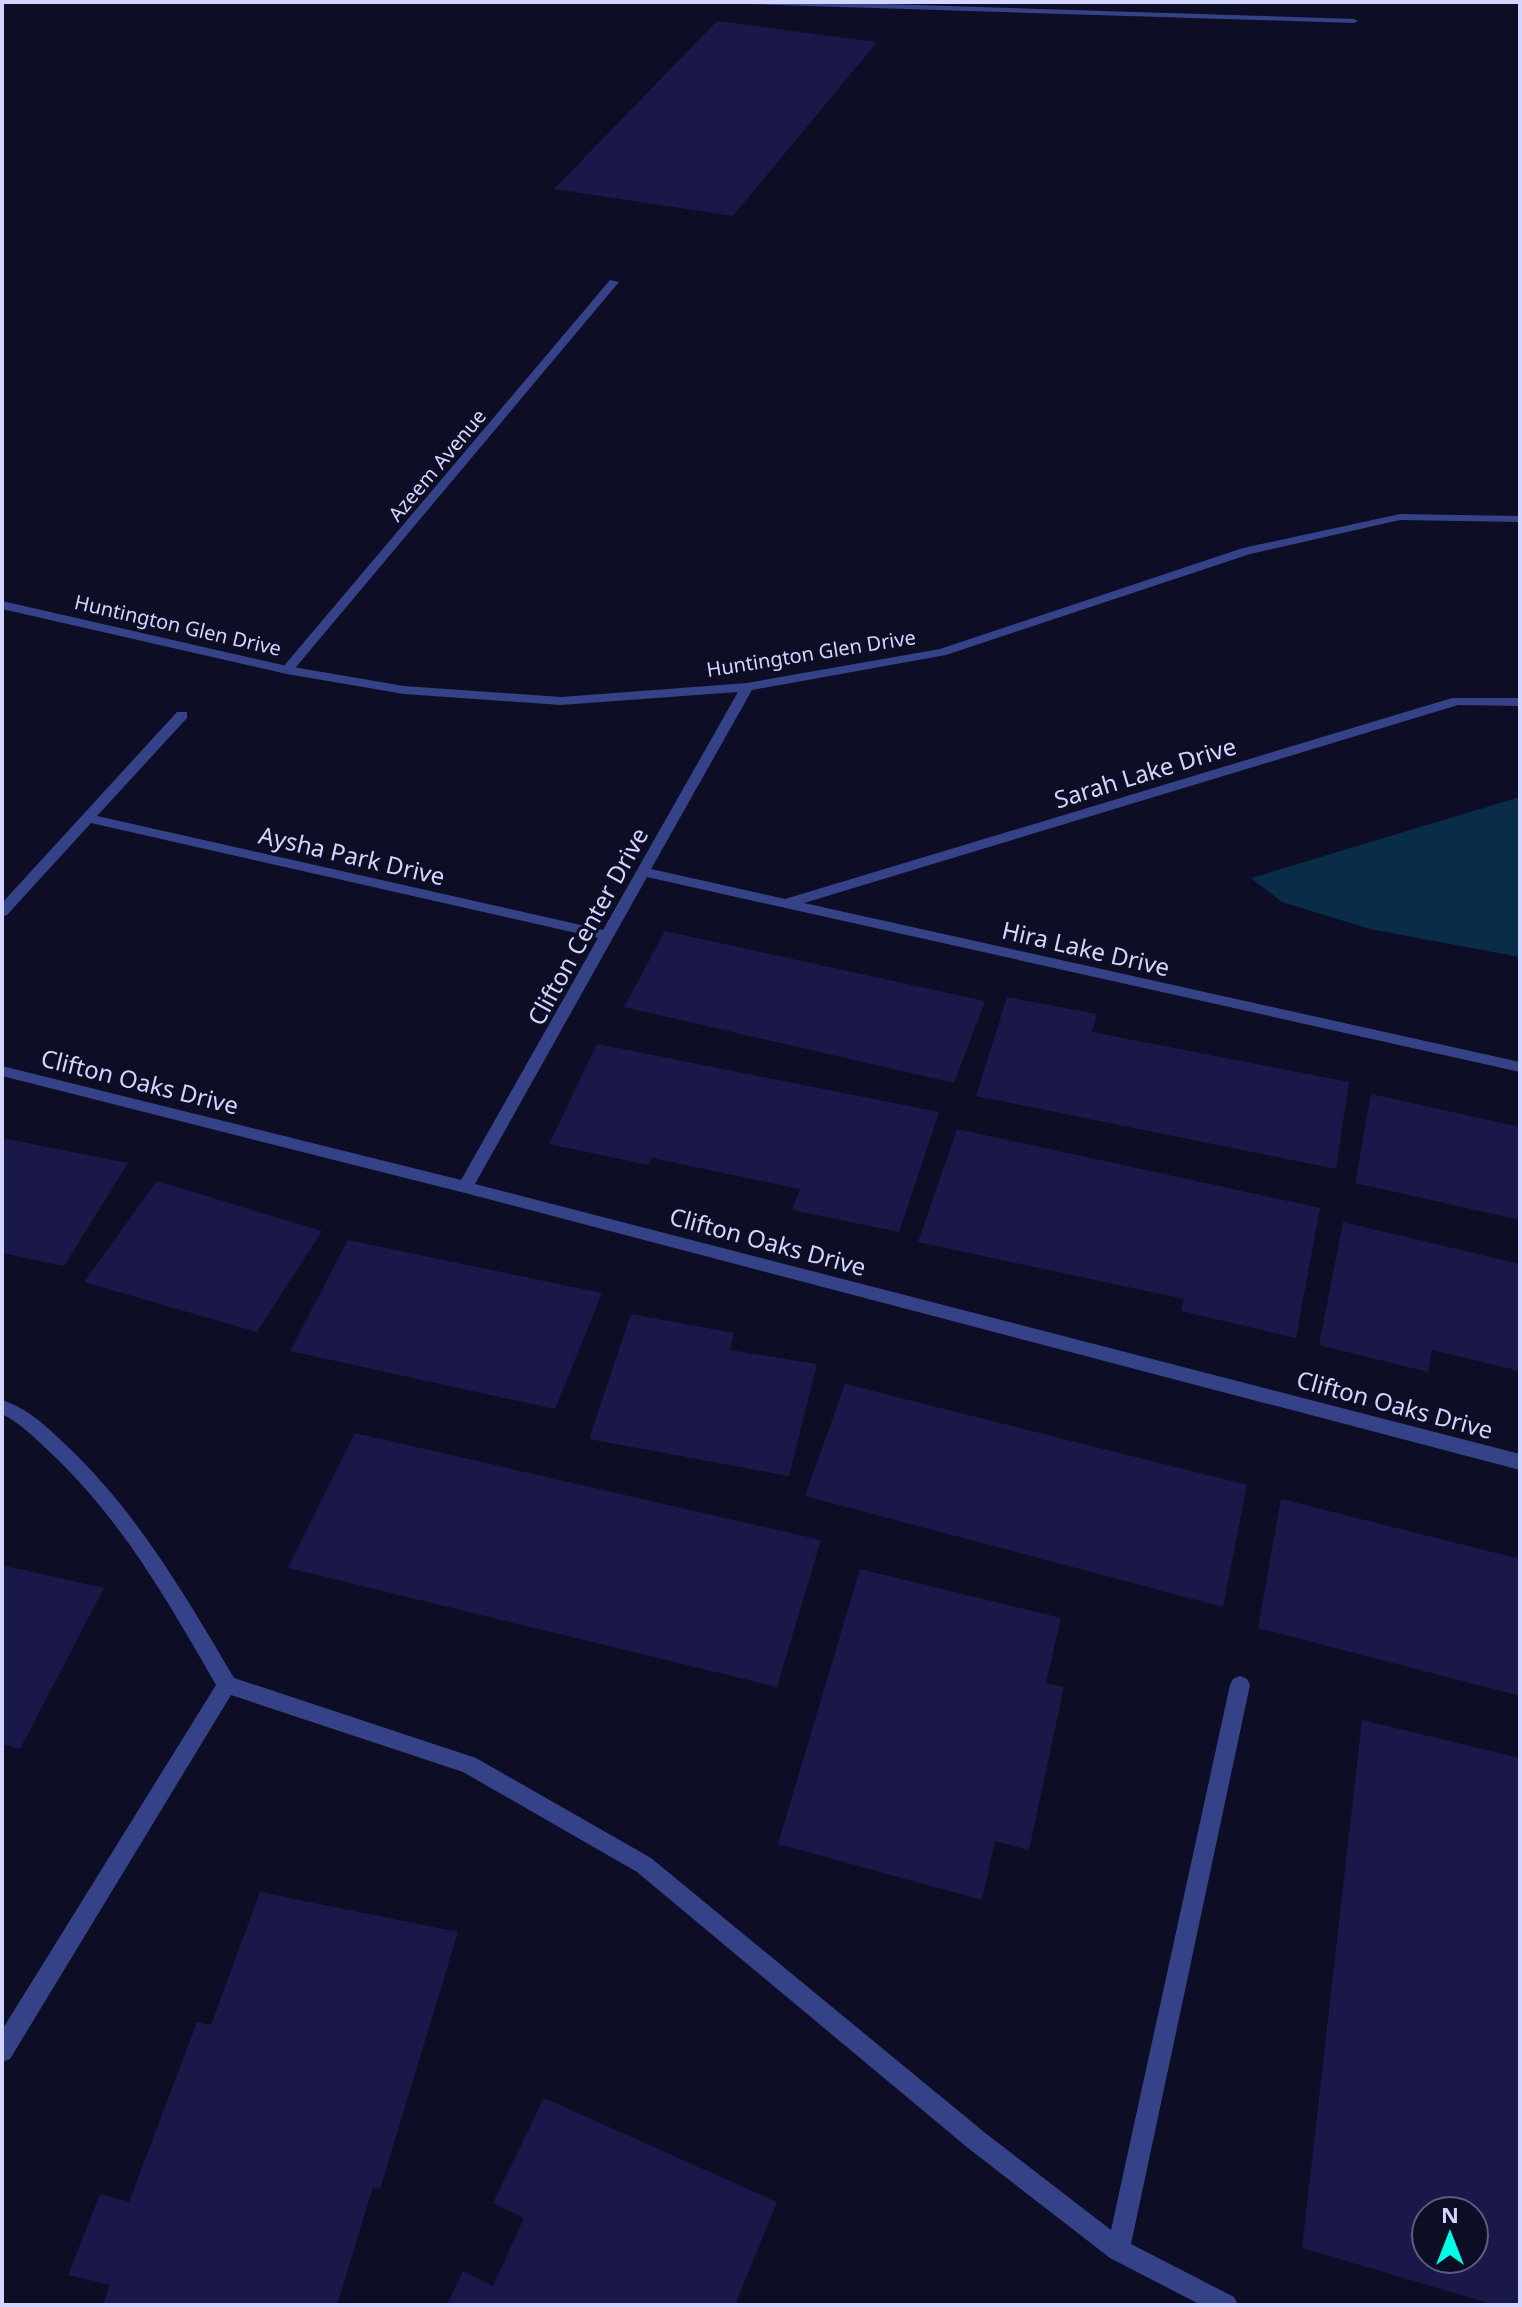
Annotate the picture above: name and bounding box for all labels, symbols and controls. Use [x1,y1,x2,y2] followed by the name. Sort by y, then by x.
[382,403,492,527] street label: Azeem Avenue
[72,588,284,662] street label: Huntington Glen Drive
[704,623,918,683] street label: Huntington Glen Drive
[1050,729,1240,815] street label: Sarah Lake Drive
[256,818,448,892] street label: Aysha Park Drive
[519,821,655,1031] street label: Clifton Center Drive
[999,913,1173,983] street label: Hira Lake Drive
[38,1041,242,1121] street label: Clifton Oaks Drive
[666,1199,870,1283] street label: Clifton Oaks Drive
[1293,1362,1497,1446] street label: Clifton Oaks Drive
[1410,2195,1490,2275] north arrow
[1441,2199,1459,2229] text: N

